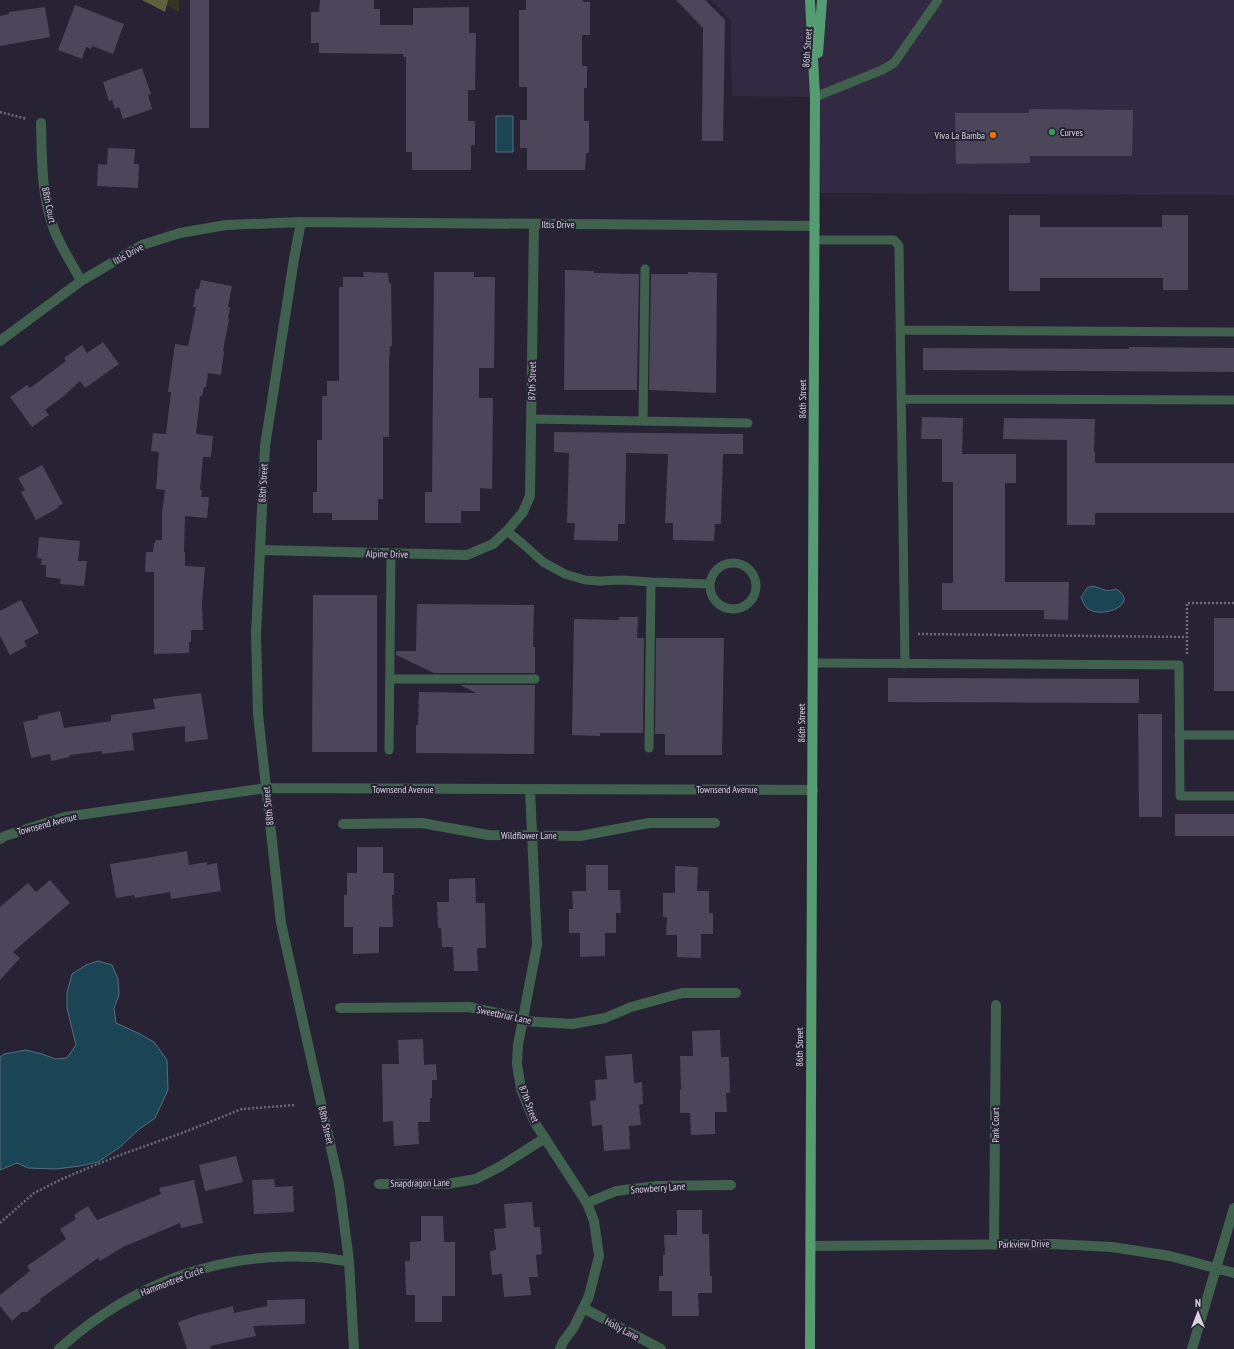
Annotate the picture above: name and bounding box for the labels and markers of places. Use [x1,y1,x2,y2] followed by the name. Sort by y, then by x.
[1060,126,1084,139] place label: Curves
[1047,127,1057,137] marker: Curves
[934,129,985,142] place label: Viva La Bamba
[988,130,998,140] marker: Viva La Bamba

